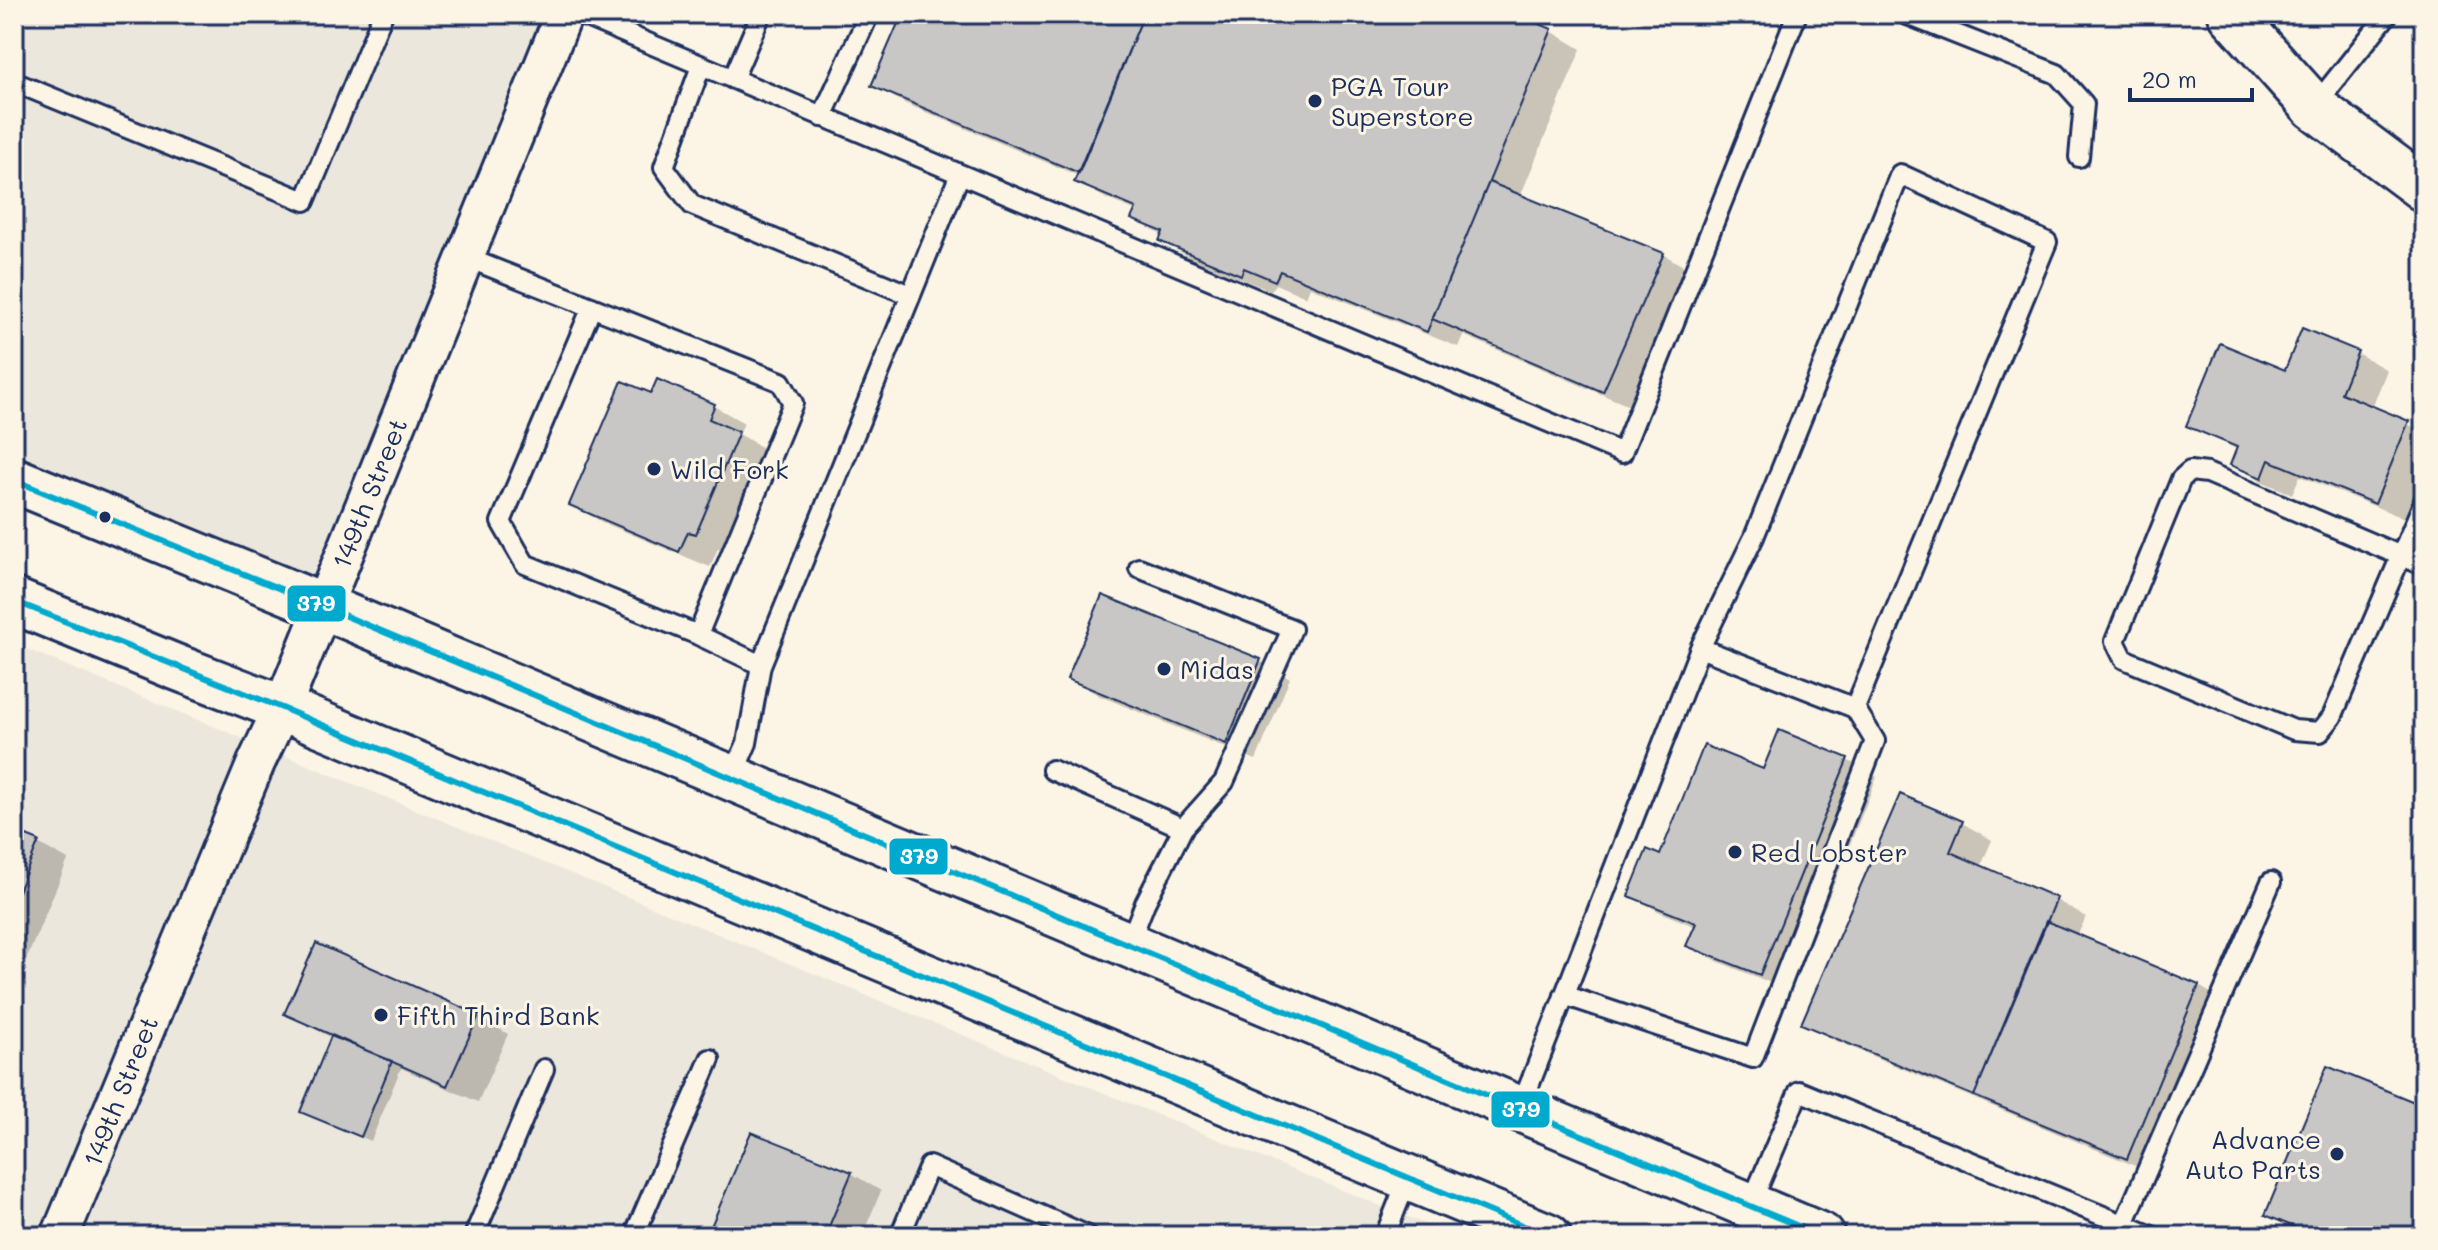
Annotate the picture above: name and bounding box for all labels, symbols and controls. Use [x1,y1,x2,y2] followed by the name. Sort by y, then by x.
[2130,52,2252,102] scale bar
[2142,63,2197,94] text: 20 m
[1331,69,1474,133] place label: PGA Tour Superstore
[1306,92,1324,110] marker: PGA Tour Superstore
[323,413,415,573] street label: 149th Street
[670,452,789,486] place label: Wild Fork
[645,460,663,478] marker: Wild Fork
[97,509,113,525] unlabelled marker
[286,584,347,623] line badge: 379
[297,588,335,617] text: 379
[1180,652,1254,686] place label: Midas
[1155,660,1173,678] marker: Midas
[1751,835,1907,869] place label: Red Lobster
[888,837,949,876] line badge: 379
[900,841,938,870] text: 379
[1726,843,1744,861] marker: Red Lobster
[397,998,600,1032] place label: Fifth Third Bank
[372,1006,390,1024] marker: Fifth Third Bank
[74,1011,166,1171] street label: 149th Street
[1490,1090,1551,1129] line badge: 379
[1502,1094,1540,1123] text: 379
[2184,1122,2321,1186] place label: Advance Auto Parts
[2328,1145,2346,1163] marker: Advance Auto Parts

